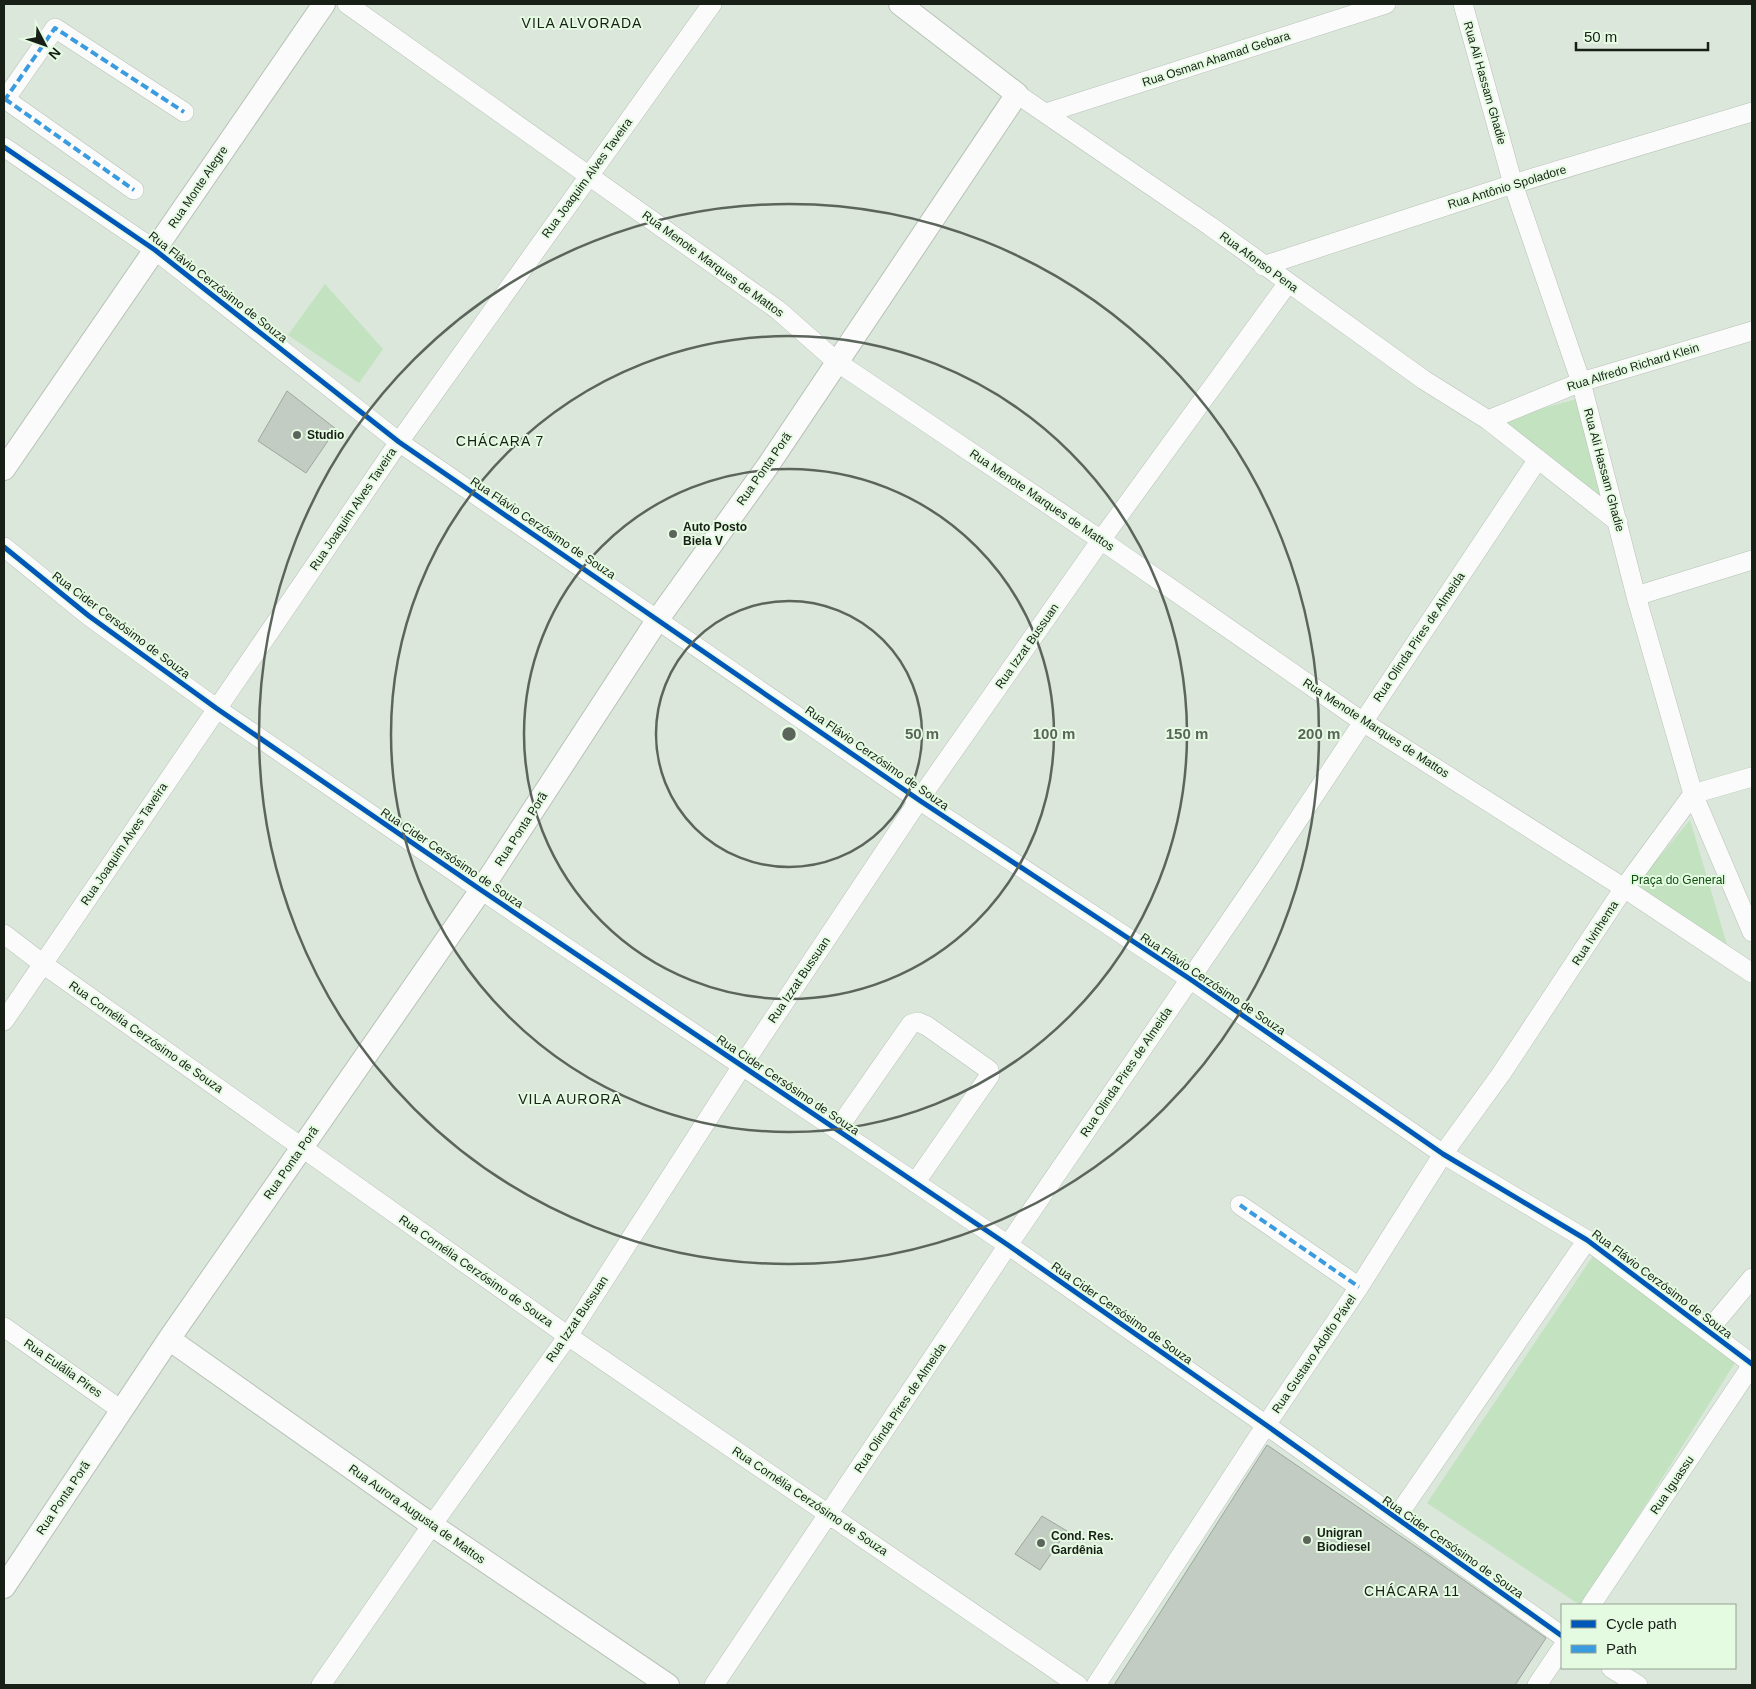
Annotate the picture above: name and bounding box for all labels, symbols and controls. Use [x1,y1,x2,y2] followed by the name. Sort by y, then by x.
[522,15,642,31] district label: VILA ALVORADA
[20,20,70,70] north arrow
[1461,20,1509,146] street label: Rua Ali Hassam Ghadie
[1576,20,1708,52] scale bar
[1140,28,1292,90] street label: Rua Osman Ahamad Gebara
[1584,28,1617,45] text: 50 m
[45,44,64,63] text: N
[539,115,635,241] street label: Rua Joaquim Alves Taveira
[165,143,231,231] street label: Rua Monte Alegre
[1446,162,1568,212] street label: Rua Antônio Spoladore
[640,208,786,320] street label: Rua Menote Marques de Mattos
[146,229,290,346] street label: Rua Flávio Cerzósimo de Souza
[1217,229,1301,295] street label: Rua Afonso Pena
[1565,340,1701,394] street label: Rua Alfredo Richard Klein
[1581,407,1627,534] street label: Rua Ali Hassam Ghadie
[307,428,344,442] place label: Studio
[291,429,303,441] marker: Studio
[734,430,794,508] street label: Rua Ponta Porã
[456,433,544,449] district label: CHÁCARA 7
[307,445,399,573] street label: Rua Joaquim Alves Taveira
[967,446,1117,554] street label: Rua Menote Marques de Mattos
[468,474,619,582] street label: Rua Flávio Cerzósimo de Souza
[683,520,747,548] place label: Auto Posto Biela V
[667,528,679,540] marker: Auto Posto Biela V
[49,569,193,682] street label: Rua Cider Cersósimo de Souza
[1370,569,1468,705] street label: Rua Olinda Pires de Almeida
[992,601,1062,691] street label: Rua Izzat Bussuan
[1300,675,1452,781] street label: Rua Menote Marques de Mattos
[803,703,952,813] street label: Rua Flávio Cerzósimo de Souza
[780,725,798,743] centre of rings
[905,725,939,742] text: 50 m
[1033,725,1075,742] text: 100 m
[1166,725,1208,742] text: 150 m
[1298,725,1340,742] text: 200 m
[78,780,170,908] street label: Rua Joaquim Alves Taveira
[492,789,550,869] street label: Rua Ponta Porã
[378,805,526,911] street label: Rua Cider Cersósimo de Souza
[1631,873,1725,887] park label: Praça do General
[1569,898,1621,968] street label: Rua Ivinhema
[1138,930,1289,1038] street label: Rua Flávio Cerzósimo de Souza
[765,934,833,1026] street label: Rua Izzat Bussuan
[66,978,226,1096] street label: Rua Cornélia Cerzósimo de Souza
[1077,1004,1175,1140] street label: Rua Olinda Pires de Almeida
[714,1032,862,1138] street label: Rua Cider Cersósimo de Souza
[518,1091,622,1107] district label: VILA AURORA
[261,1124,321,1202] street label: Rua Ponta Porã
[396,1212,556,1330] street label: Rua Cornélia Cerzósimo de Souza
[1589,1227,1735,1342] street label: Rua Flávio Cerzósimo de Souza
[1049,1259,1195,1367] street label: Rua Cider Cersósimo de Souza
[543,1273,611,1365] street label: Rua Izzat Bussuan
[1269,1292,1359,1416] street label: Rua Gustavo Adolfo Pável
[21,1336,105,1400] street label: Rua Eulália Pires
[851,1340,949,1476] street label: Rua Olinda Pires de Almeida
[729,1444,891,1559] street label: Rua Cornélia Cerzósimo de Souza
[1647,1453,1697,1517] street label: Rua Iguassu
[33,1458,93,1537] street label: Rua Ponta Porã
[346,1461,488,1567] street label: Rua Aurora Augusta de Mattos
[1380,1493,1526,1601] street label: Rua Cider Cersósimo de Souza
[1317,1526,1370,1554] place label: Unigran Biodiesel
[1051,1529,1114,1557] place label: Cond. Res. Gardênia
[1301,1534,1313,1546] marker: Unigran Biodiesel
[1035,1537,1047,1549] marker: Cond. Res. Gardênia
[1364,1583,1460,1599] district label: CHÁCARA 11
[1561,1604,1736,1669] legend
[1606,1615,1677,1632] text: Cycle path
[1606,1640,1637,1657] text: Path

